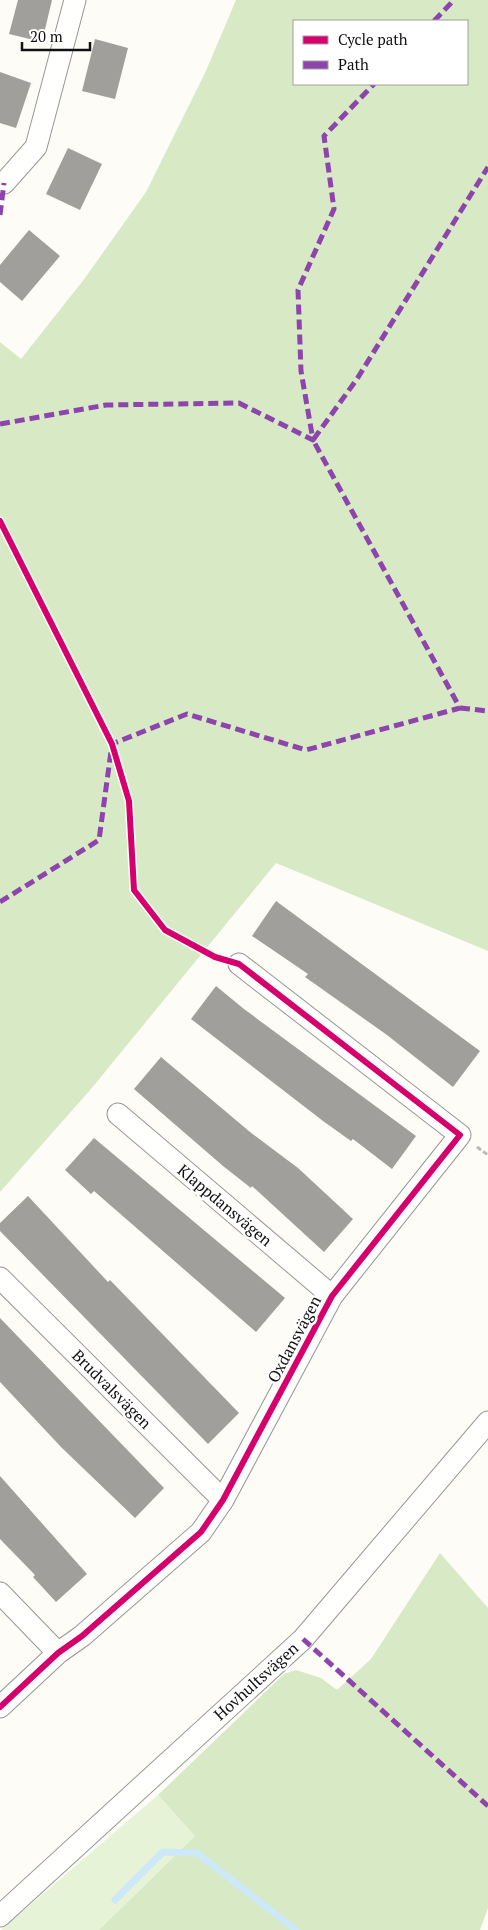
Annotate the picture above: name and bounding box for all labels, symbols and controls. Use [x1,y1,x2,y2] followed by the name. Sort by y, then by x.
[22,20,90,52] scale bar
[293,20,468,85] legend
[30,26,63,46] text: 20 m
[338,29,408,49] text: Cycle path
[338,54,369,74] text: Path
[173,1159,277,1251] street label: Klappdansvägen
[262,1291,326,1386] street label: Oxdansvägen
[67,1344,157,1434] street label: Brudvalsvägen
[209,1637,303,1725] street label: Hovhultsvägen

